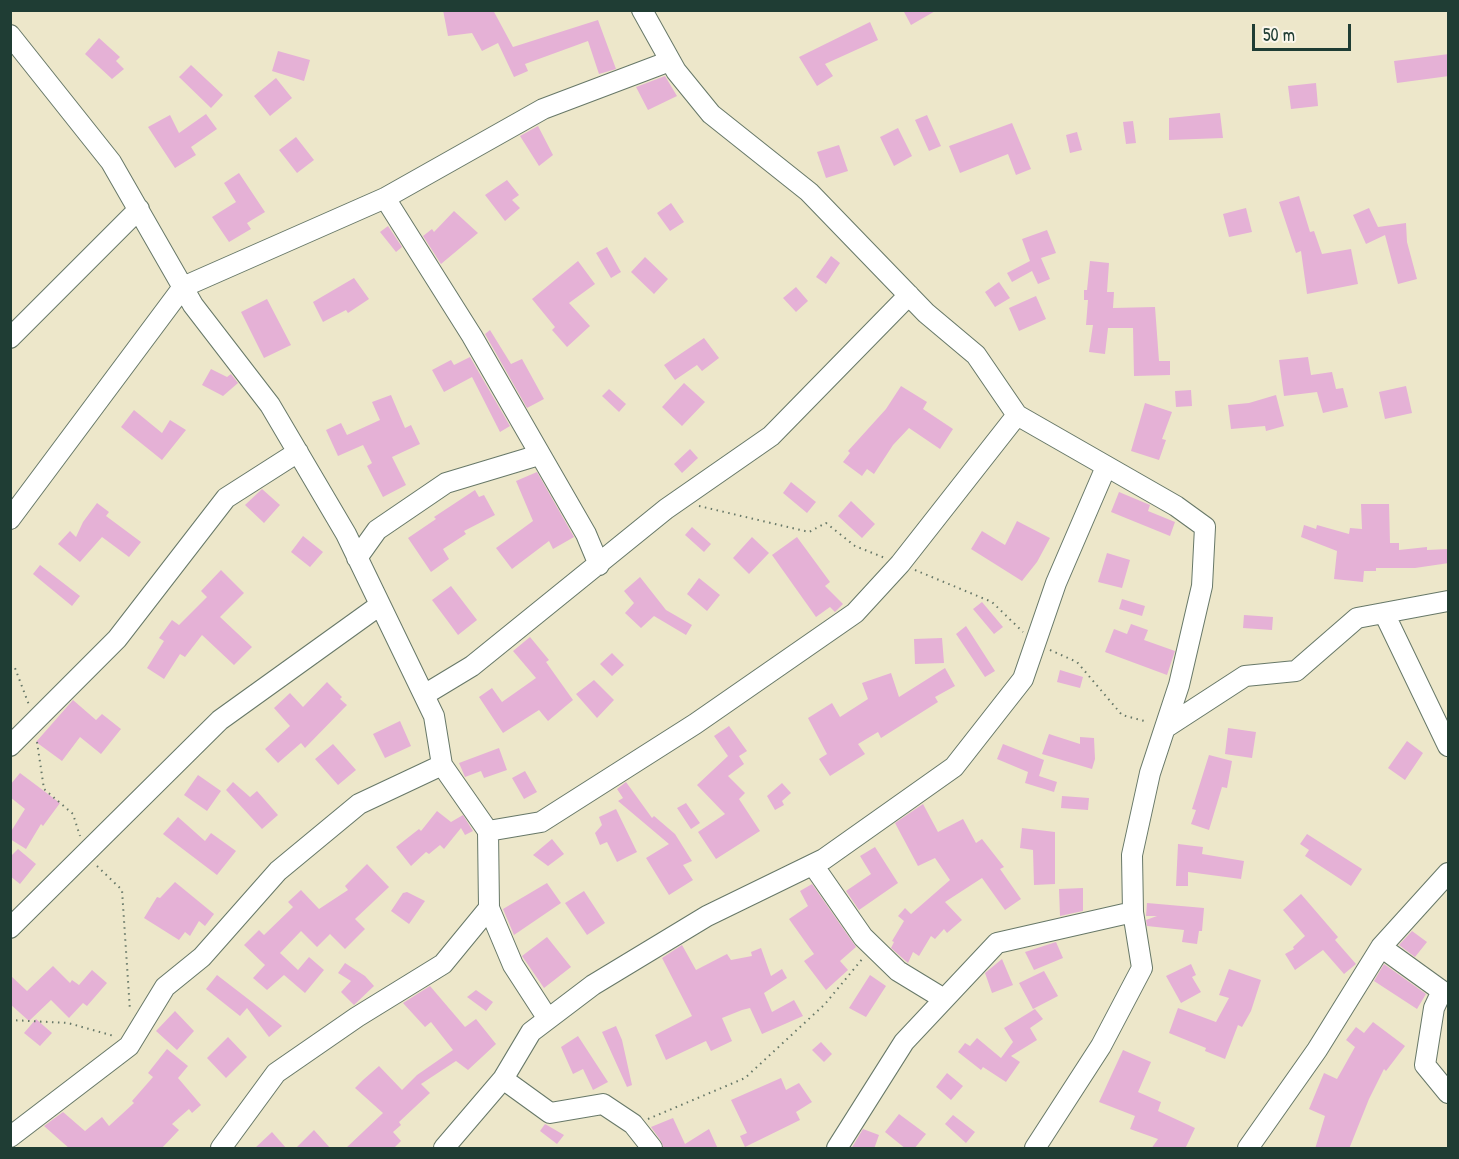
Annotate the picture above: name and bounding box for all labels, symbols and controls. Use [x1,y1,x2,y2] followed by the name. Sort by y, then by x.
[1255,12,1354,50] scale bar
[1263,22,1295,47] text: 50 m

